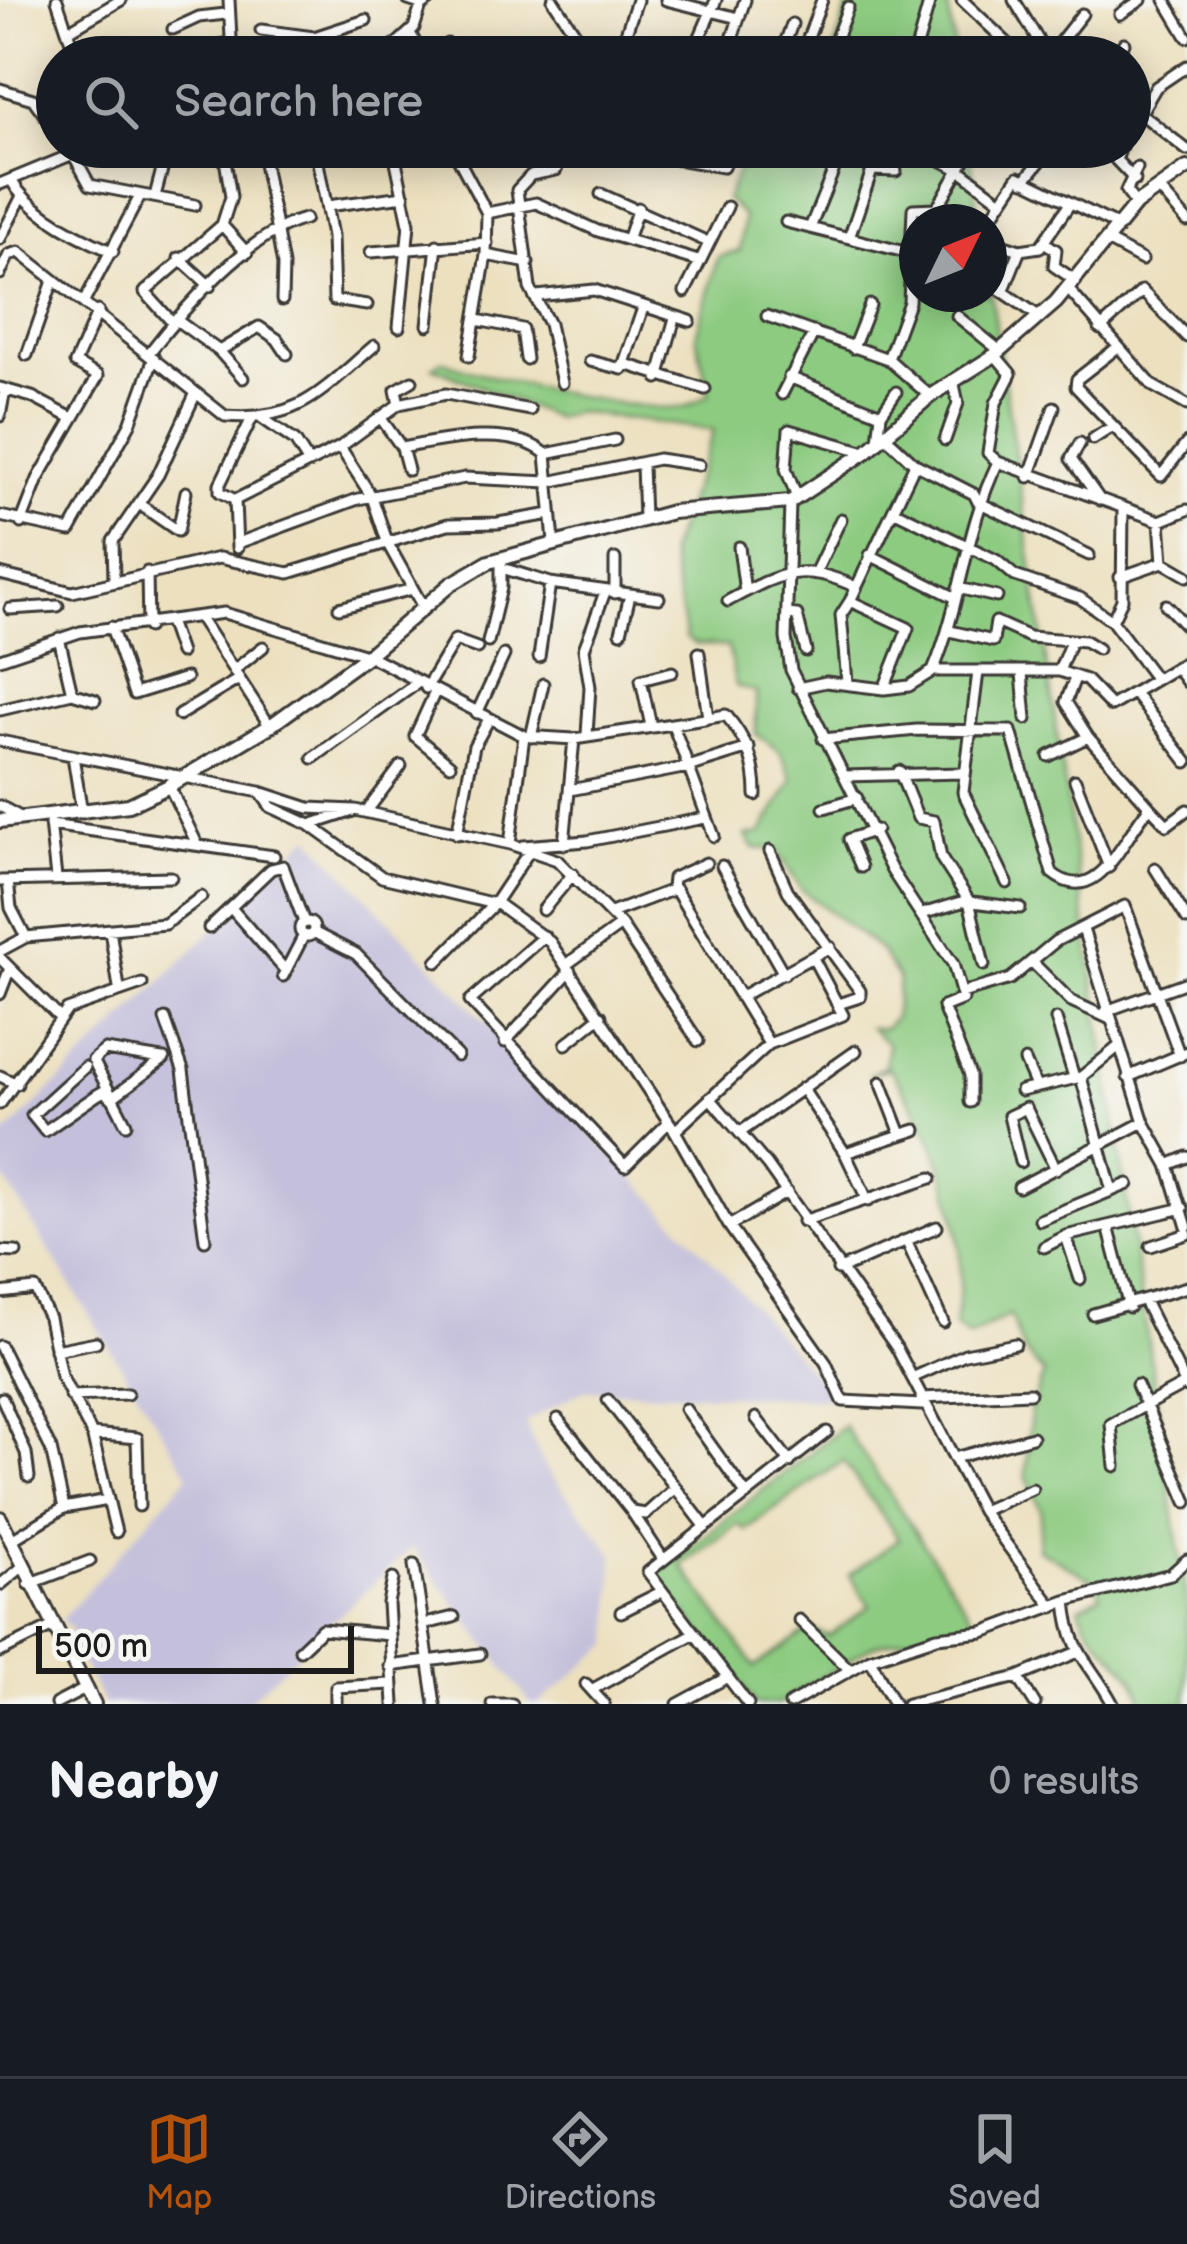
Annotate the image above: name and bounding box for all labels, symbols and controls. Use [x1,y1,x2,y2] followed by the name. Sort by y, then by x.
[36,36,1151,168] search box
[78,69,144,135] icon: search
[174,75,423,130] text: Search here
[899,204,1007,312] north arrow
[36,1620,354,1673] scale bar
[54,1627,148,1667] text: 500 m
[48,1752,219,1813] text: Nearby
[988,1759,1139,1806] text: 0 results
[146,2106,212,2218] tab: Map
[505,2106,656,2218] tab: Directions
[948,2106,1041,2218] tab: Saved

